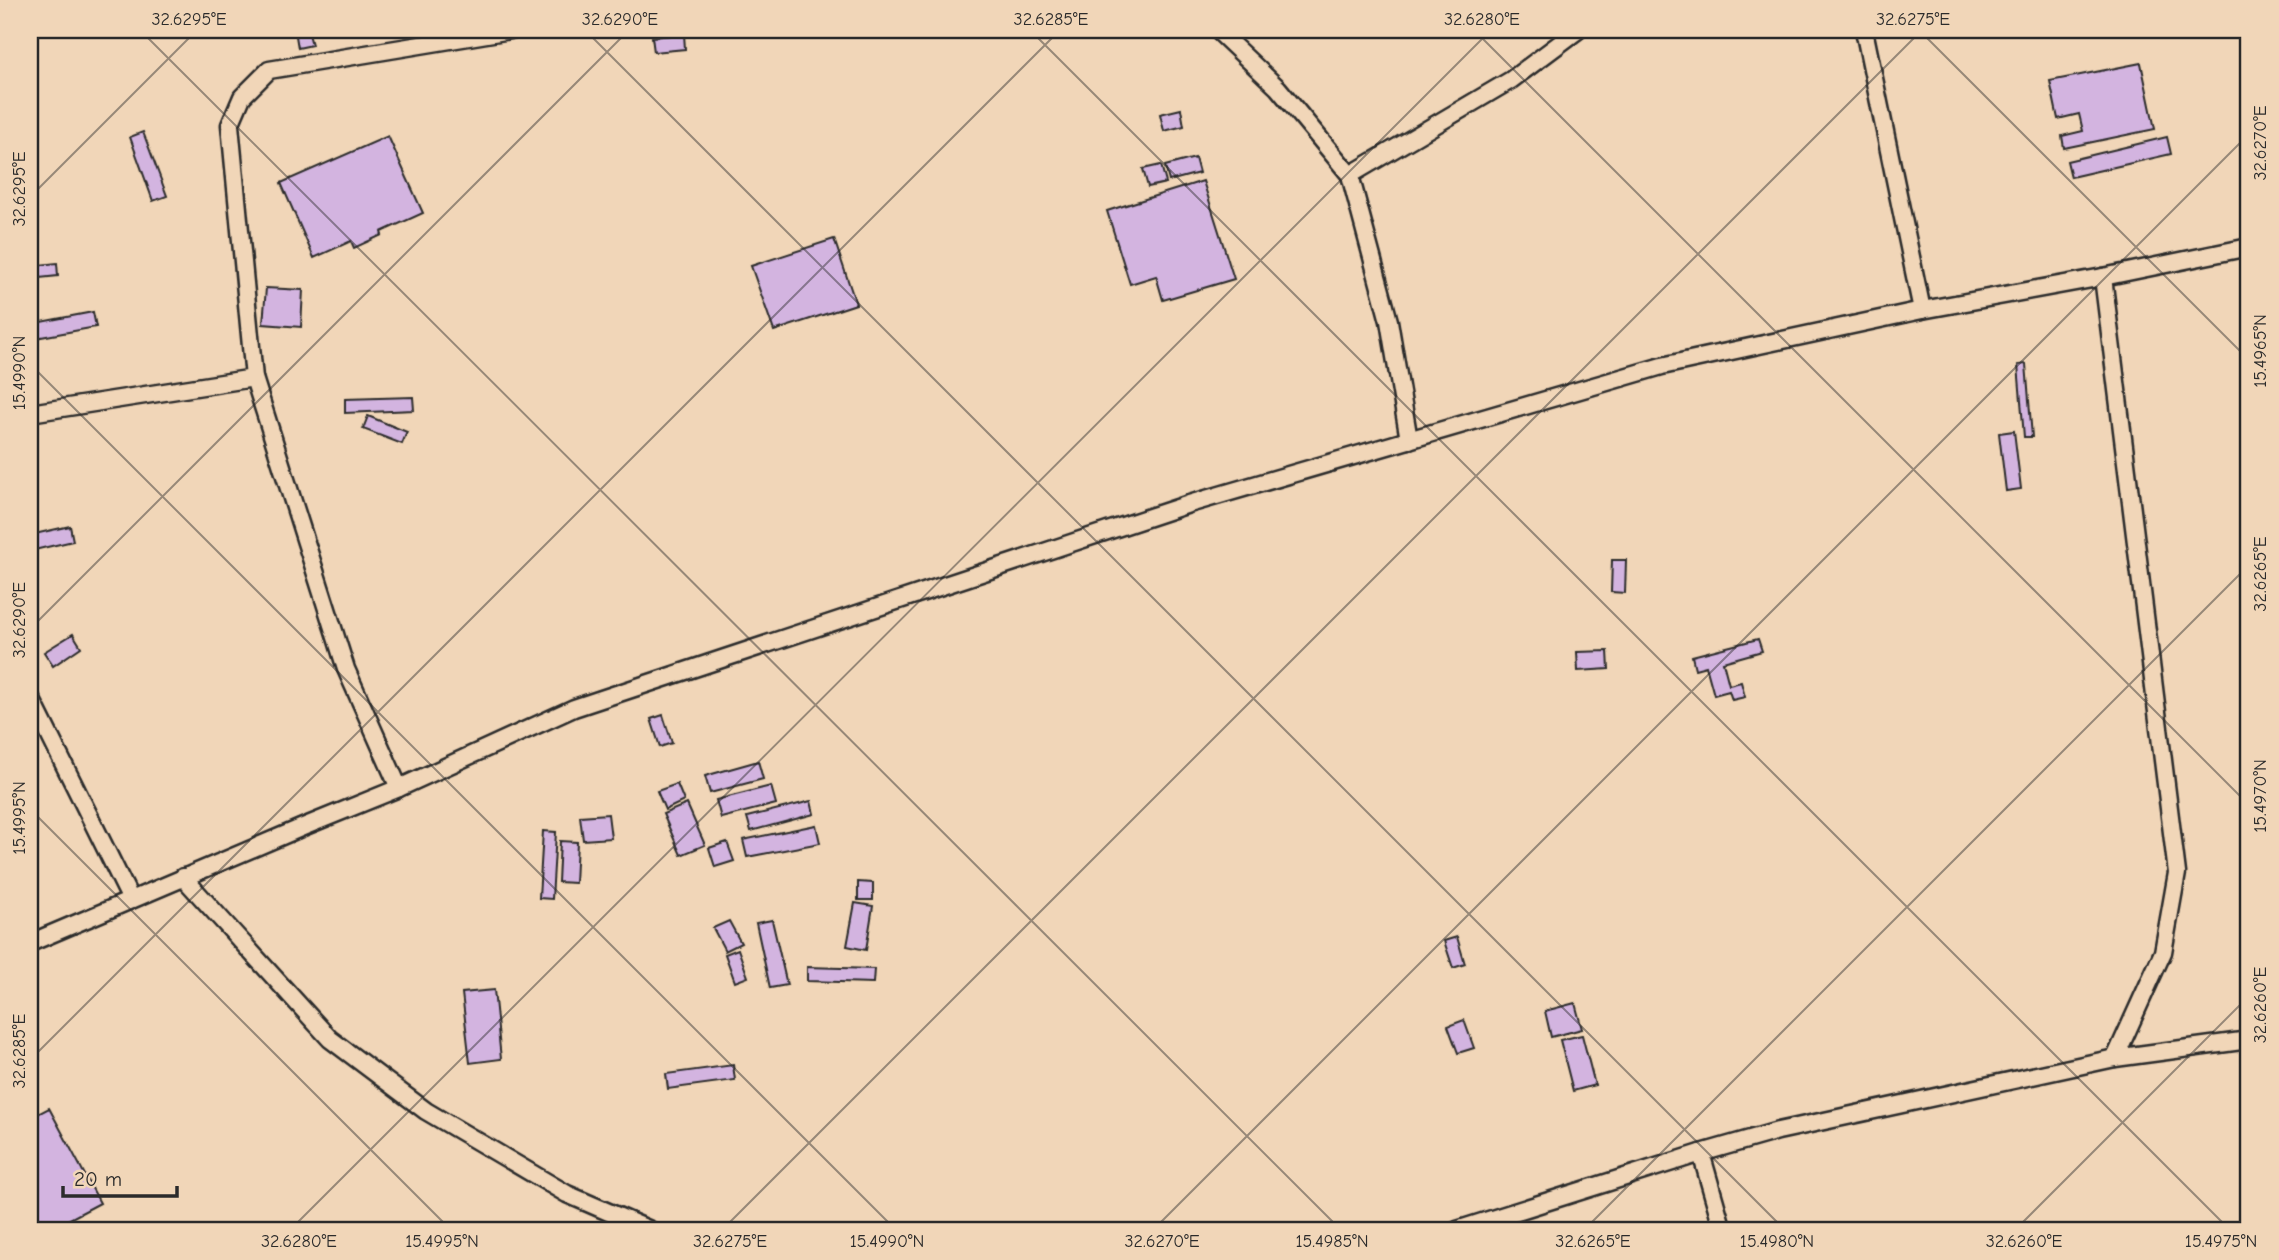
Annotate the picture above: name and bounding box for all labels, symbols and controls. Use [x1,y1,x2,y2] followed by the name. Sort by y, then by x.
[151,9,227,30] text: 32.6295°E
[582,9,658,30] text: 32.6290°E
[1014,9,1089,30] text: 32.6285°E
[1444,9,1520,30] text: 32.6280°E
[1876,9,1950,30] text: 32.6275°E
[2250,105,2271,181] text: 32.6270°E
[9,151,30,227] text: 32.6295°E
[2250,314,2271,388] text: 15.4965°N
[9,336,30,410] text: 15.4990°N
[2250,536,2271,612] text: 32.6265°E
[9,582,30,658] text: 32.6290°E
[2250,759,2271,833] text: 15.4970°N
[9,781,30,855] text: 15.4995°N
[2250,967,2271,1043] text: 32.6260°E
[9,1013,30,1088] text: 32.6285°E
[63,1155,177,1199] scale bar
[74,1167,122,1191] text: 20 m
[261,1231,337,1252] text: 32.6280°E
[405,1231,479,1252] text: 15.4995°N
[693,1231,767,1252] text: 32.6275°E
[850,1231,924,1252] text: 15.4990°N
[1124,1231,1200,1252] text: 32.6270°E
[1295,1231,1369,1252] text: 15.4985°N
[1555,1231,1631,1252] text: 32.6265°E
[1740,1231,1814,1252] text: 15.4980°N
[1986,1231,2062,1252] text: 32.6260°E
[2185,1231,2257,1252] text: 15.4975°N

